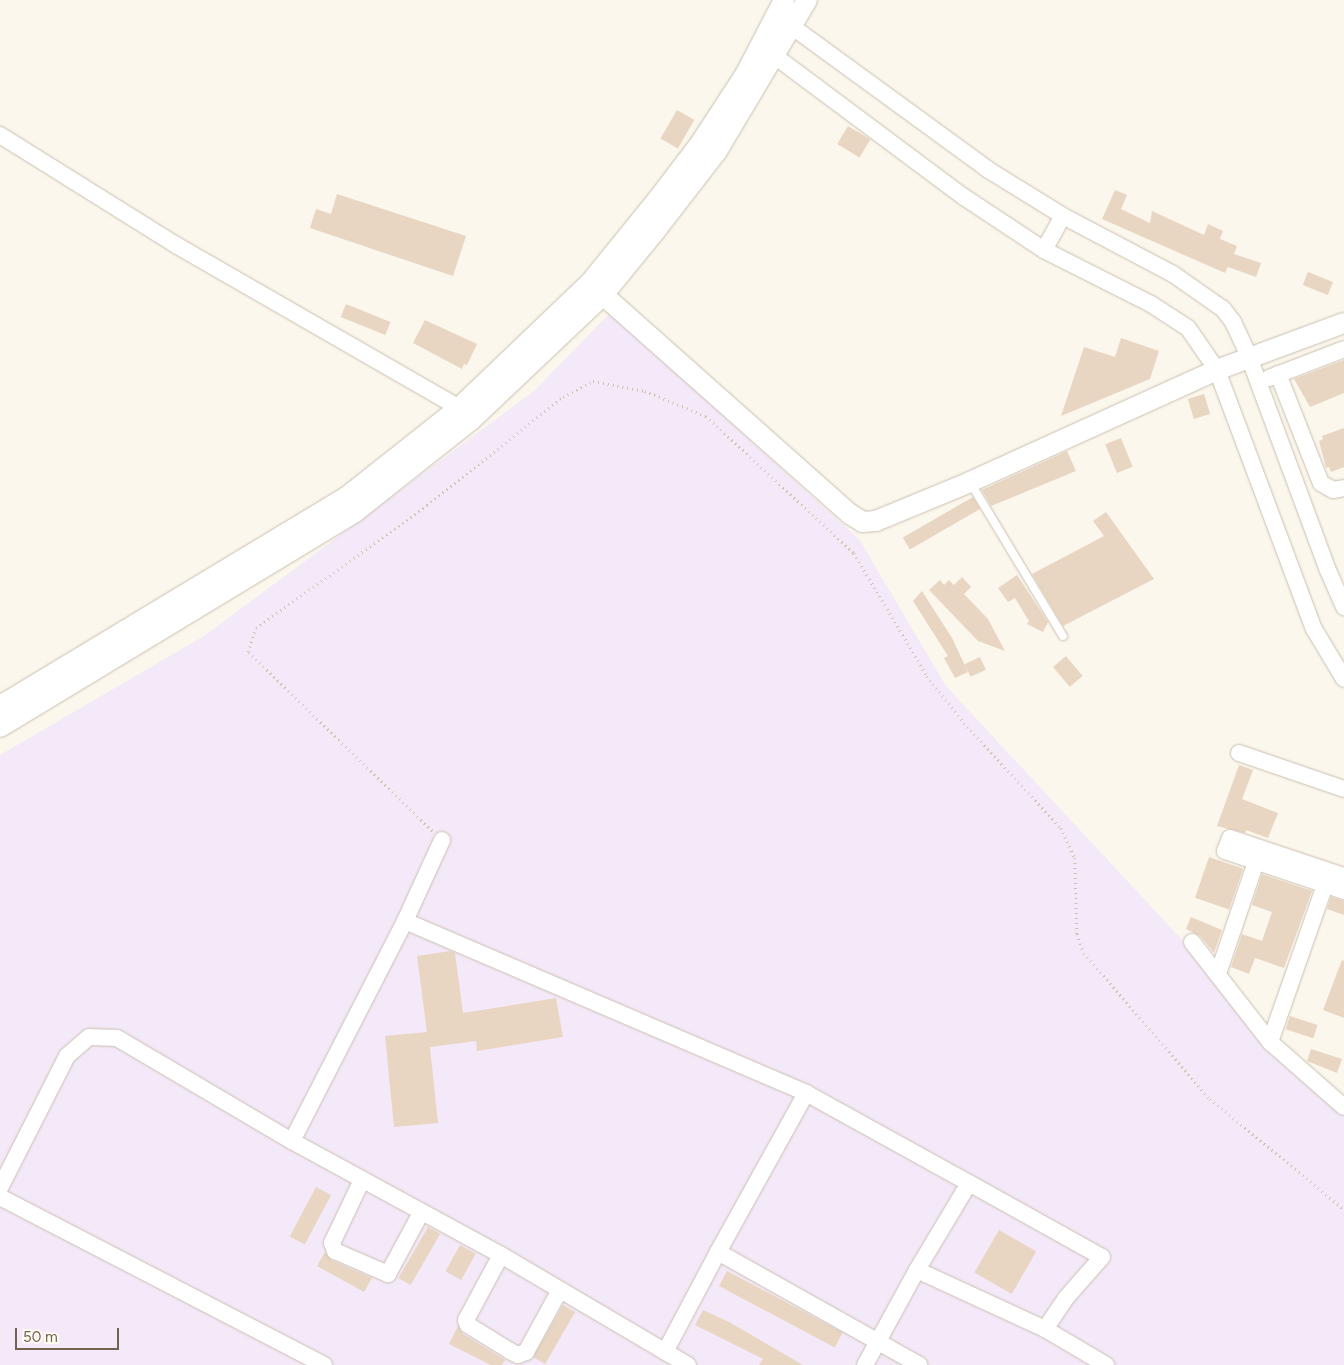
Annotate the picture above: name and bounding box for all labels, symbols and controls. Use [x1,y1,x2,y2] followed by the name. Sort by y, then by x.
[18,1318,121,1350] scale bar
[23,1328,58,1346] text: 50 m

